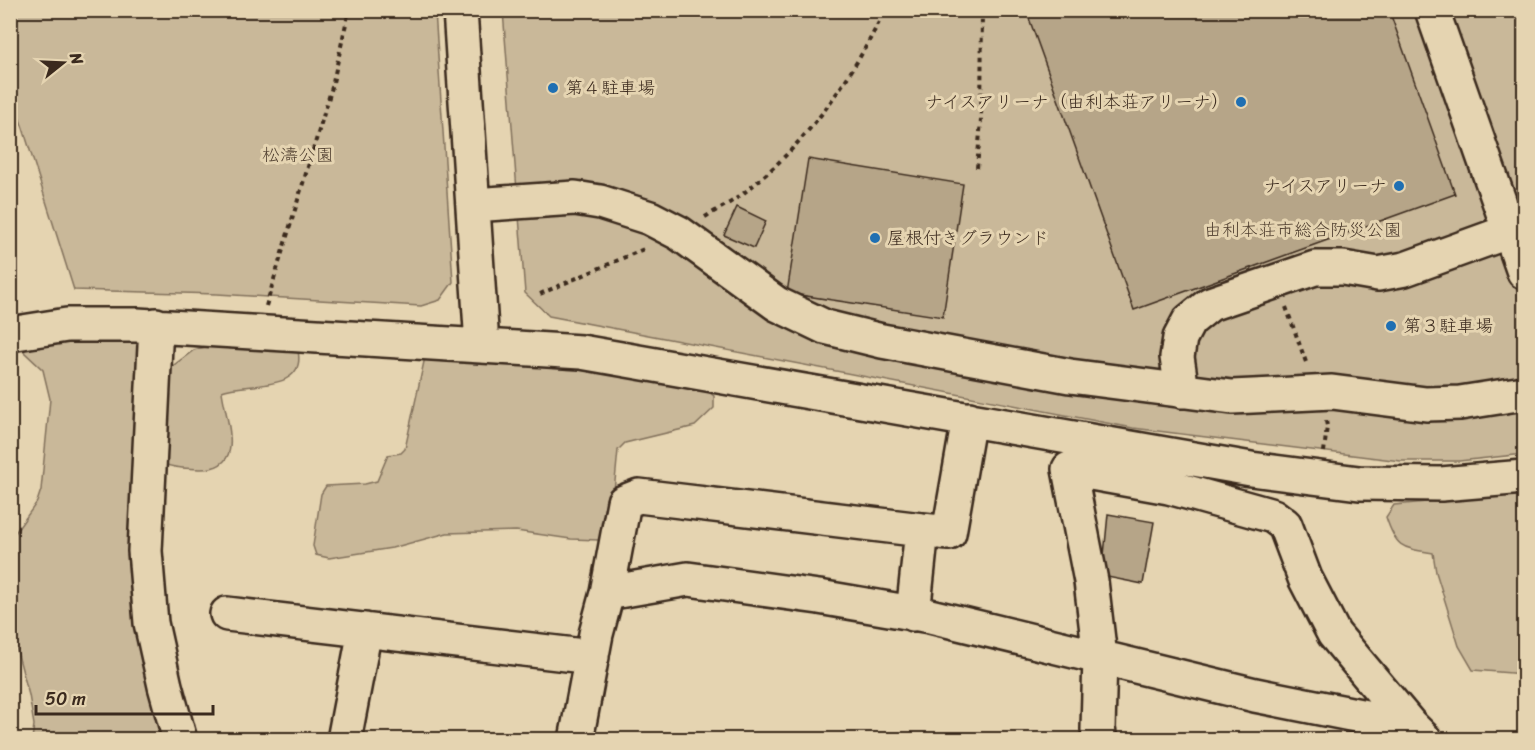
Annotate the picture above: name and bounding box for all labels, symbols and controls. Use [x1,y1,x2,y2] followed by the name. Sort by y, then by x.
[33,33,93,93] north arrow
[61,48,93,69] text: N
[565,72,655,104] place label: 第４駐車場
[546,81,560,95] marker: 第４駐車場
[925,86,1229,118] place label: ナイスアリーナ（由利本荘アリーナ）
[1234,95,1248,109] marker: ナイスアリーナ（由利本荘アリーナ）
[262,139,334,171] park label: 松濤公園
[1263,170,1387,202] place label: ナイスアリーナ
[1392,179,1406,193] marker: ナイスアリーナ
[1204,214,1402,246] park label: 由利本荘市総合防災公園
[887,222,1049,254] place label: 屋根付きグラウンド
[868,231,882,245] marker: 屋根付きグラウンド
[1403,310,1493,342] place label: 第３駐車場
[1384,319,1398,333] marker: 第３駐車場
[36,678,213,716] scale bar
[45,683,86,715] text: 50 m

